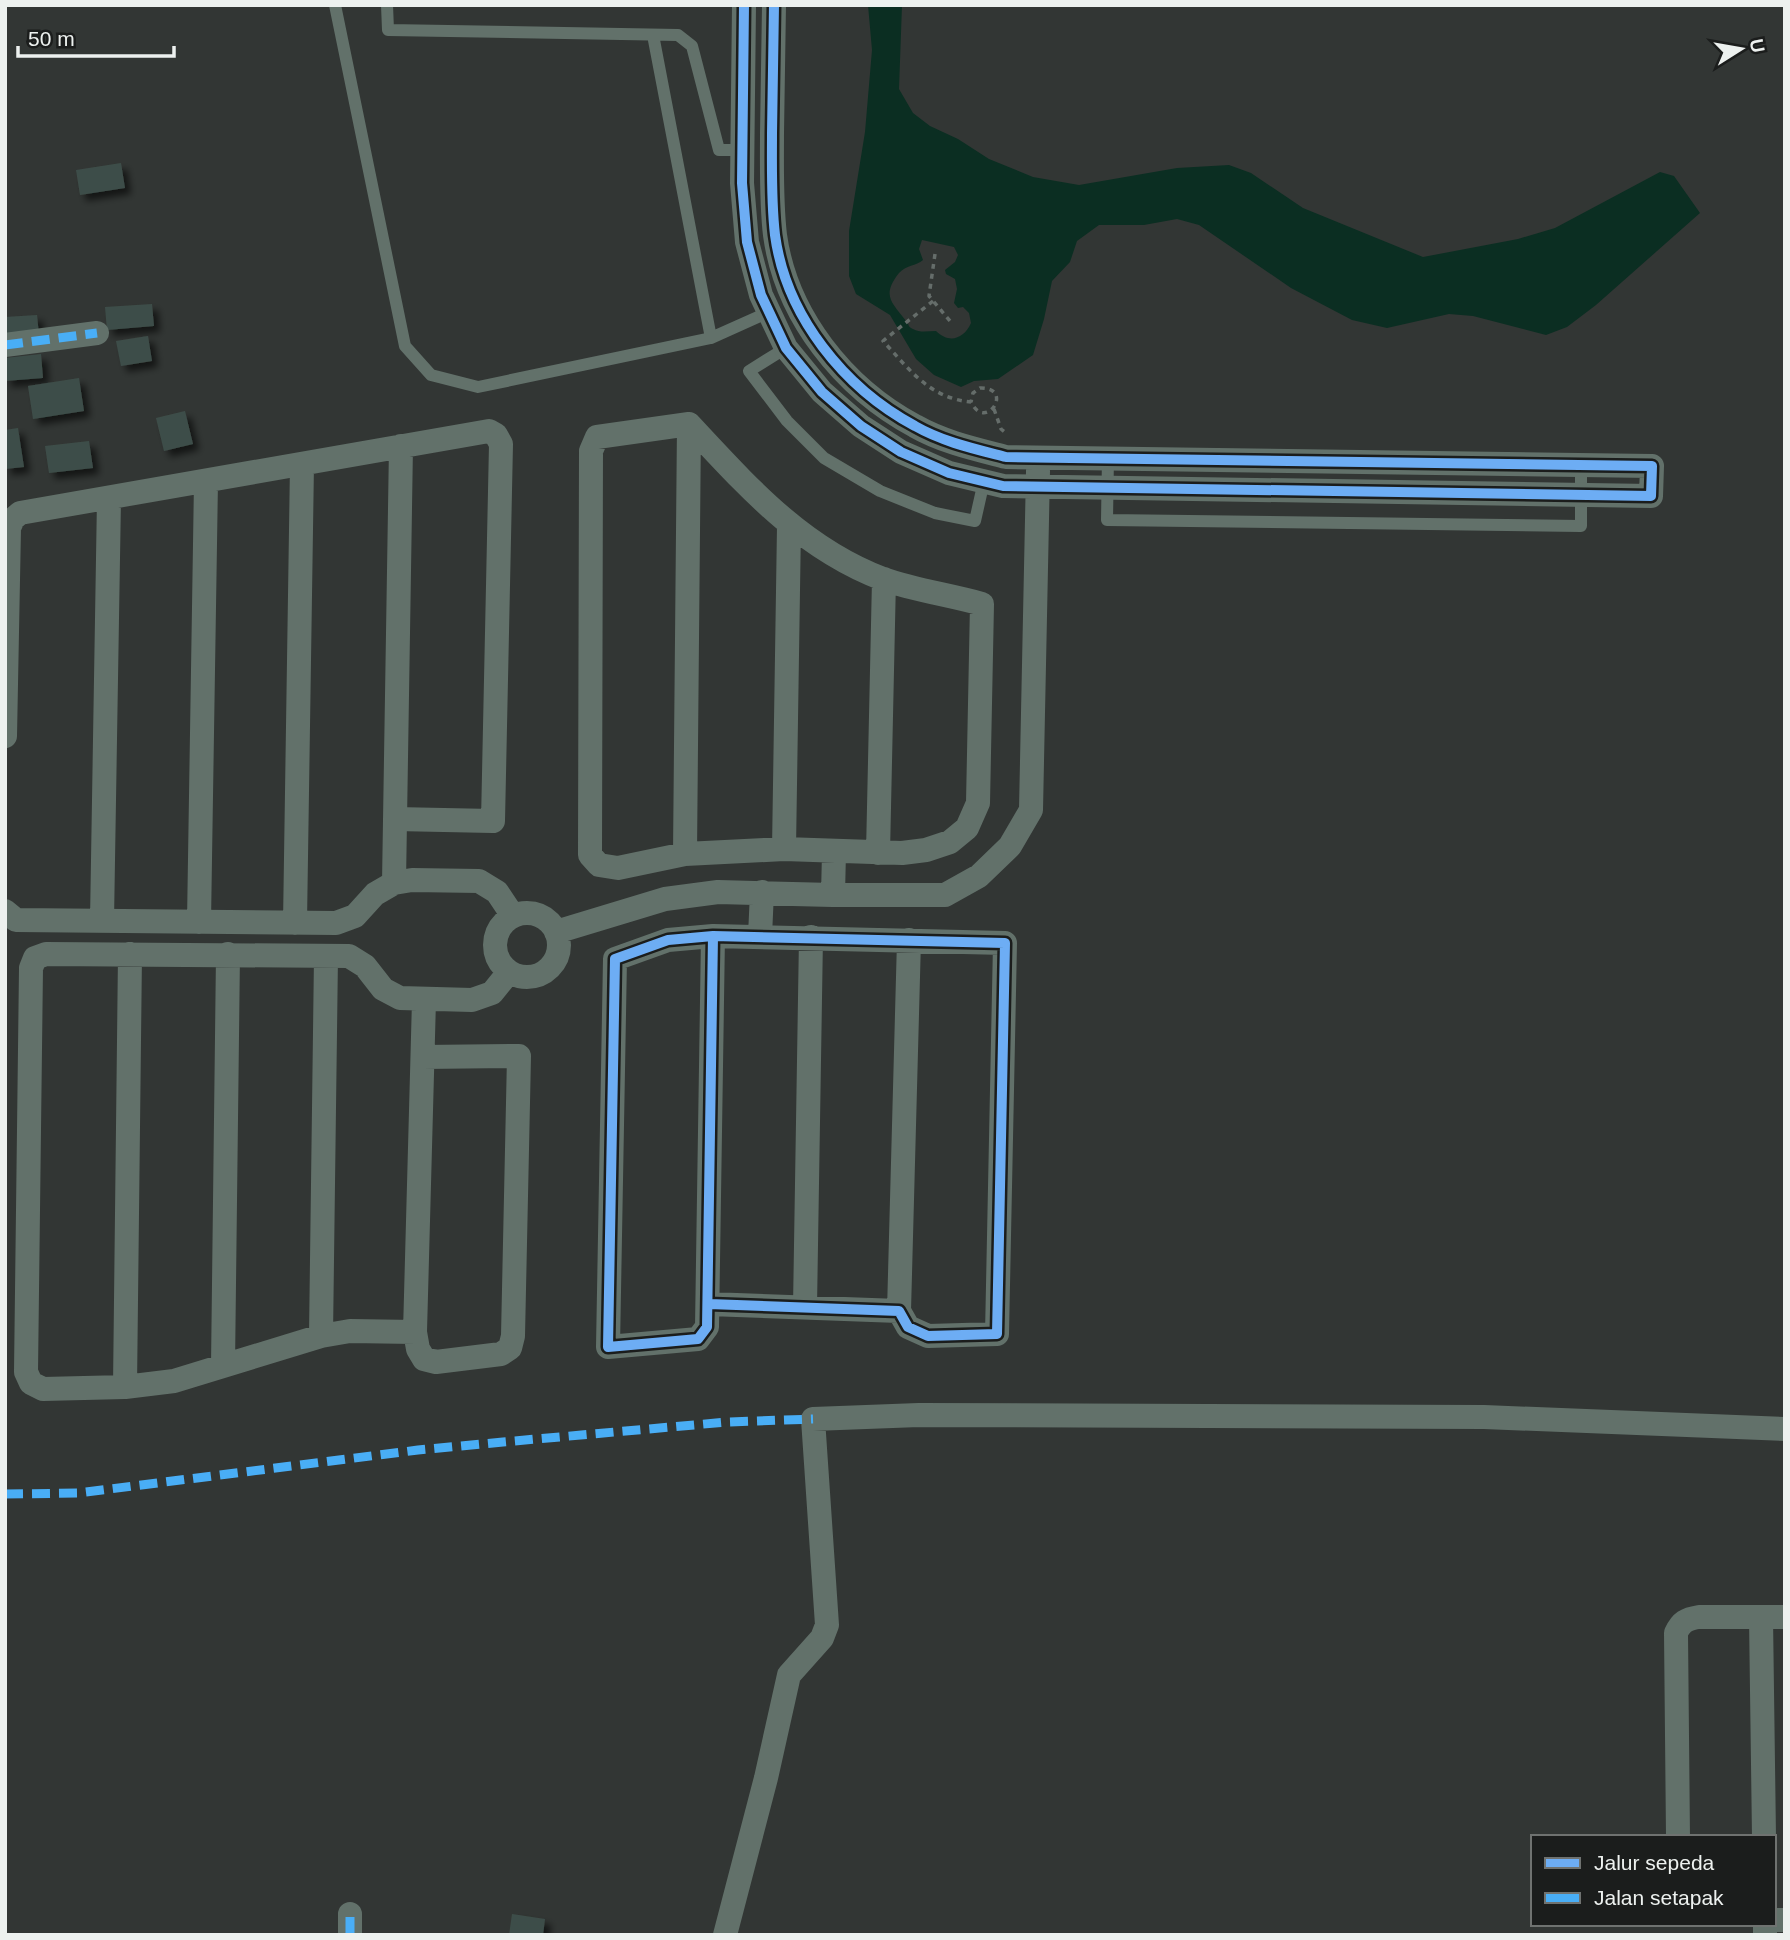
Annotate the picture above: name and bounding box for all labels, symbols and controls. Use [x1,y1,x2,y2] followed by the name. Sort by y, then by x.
[18,14,173,58] scale bar
[1706,14,1776,84] north arrow
[28,27,75,50] text: 50 m
[1746,37,1769,55] text: U
[1531,1835,1776,1926] legend
[1594,1851,1715,1874] text: Jalur sepeda
[1594,1886,1724,1909] text: Jalan setapak

